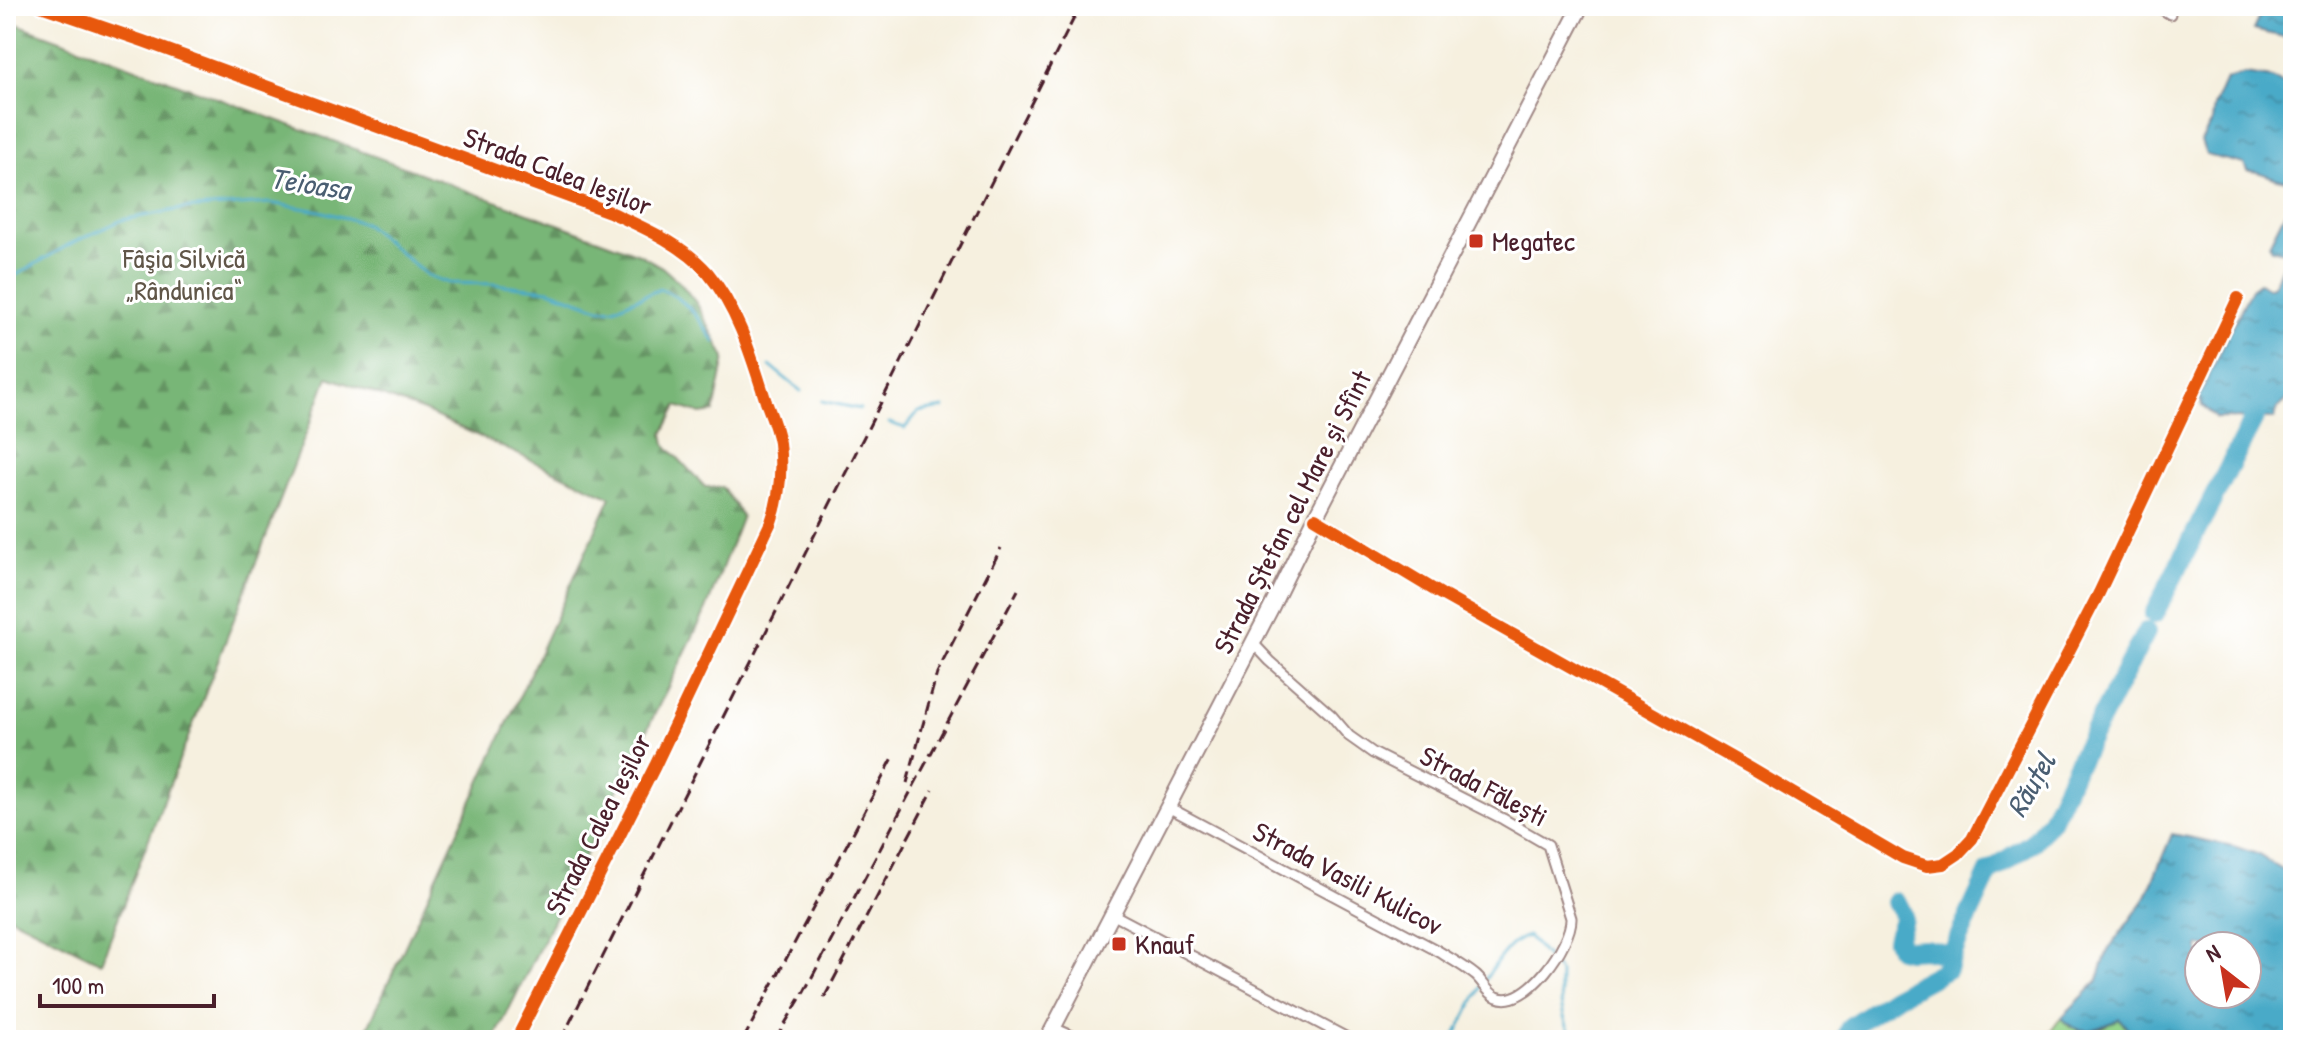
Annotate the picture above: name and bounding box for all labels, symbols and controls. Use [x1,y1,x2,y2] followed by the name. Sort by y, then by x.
[458,118,658,225] street label: Strada Calea Ieșilor
[268,157,356,210] water label: Teioasa
[1492,222,1575,260] place label: Megatec
[1467,232,1485,250] marker: Megatec
[122,239,245,309] park label: Fâşia Silvică „Rândunica“
[1204,364,1380,660] street label: Strada Ștefan cel Mare și Sfînt
[536,726,660,921] street label: Strada Calea Ieșilor
[1414,737,1554,835] street label: Strada Fălești
[1996,743,2065,824] water label: Răuțel
[1247,812,1449,944] street label: Strada Vasili Kulicov
[1135,925,1195,963] place label: Knauf
[2183,930,2263,1010] north arrow
[1110,935,1128,953] marker: Knauf
[2200,937,2226,969] text: N
[40,958,214,1008] scale bar
[52,969,104,1001] text: 100 m

